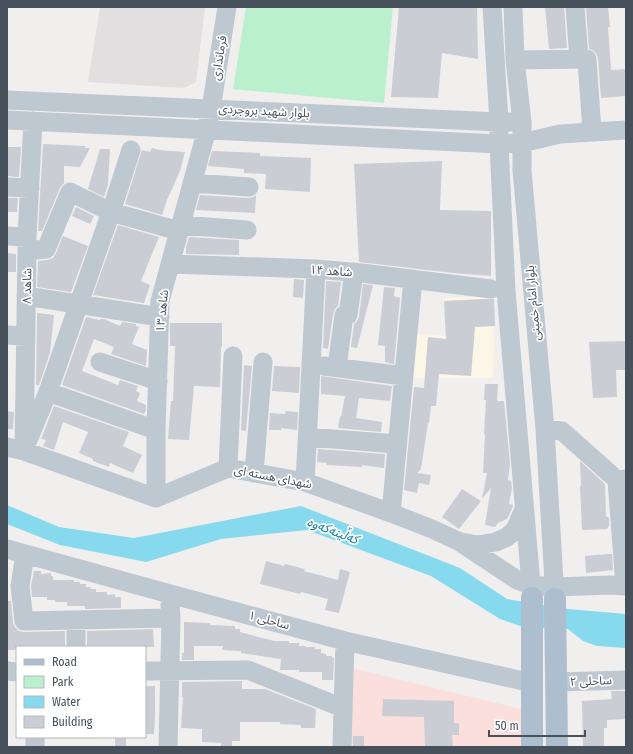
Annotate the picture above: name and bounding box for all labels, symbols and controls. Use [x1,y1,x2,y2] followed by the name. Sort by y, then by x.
[209,34,229,82] street label: فرمانداری
[218,102,310,120] street label: بلوار شهید بروجردی
[309,263,353,279] street label: شاهد ۱۴
[523,265,545,341] street label: بلوار امام خمینی
[20,268,34,304] street label: شاهد ۸
[153,289,171,333] street label: شاهد ۱۳
[233,463,313,491] street label: شهدای هسته ای
[305,512,364,548] water label: کەڵینەکەوە
[247,608,291,632] street label: ساحلی ۱
[16,646,146,738] legend
[52,655,77,669] text: Road
[570,673,612,689] street label: ساحلی ۲
[52,675,74,689] text: Park
[52,695,81,709] text: Water
[489,712,585,738] scale bar
[52,715,93,729] text: Building
[495,719,519,733] text: 50 m

